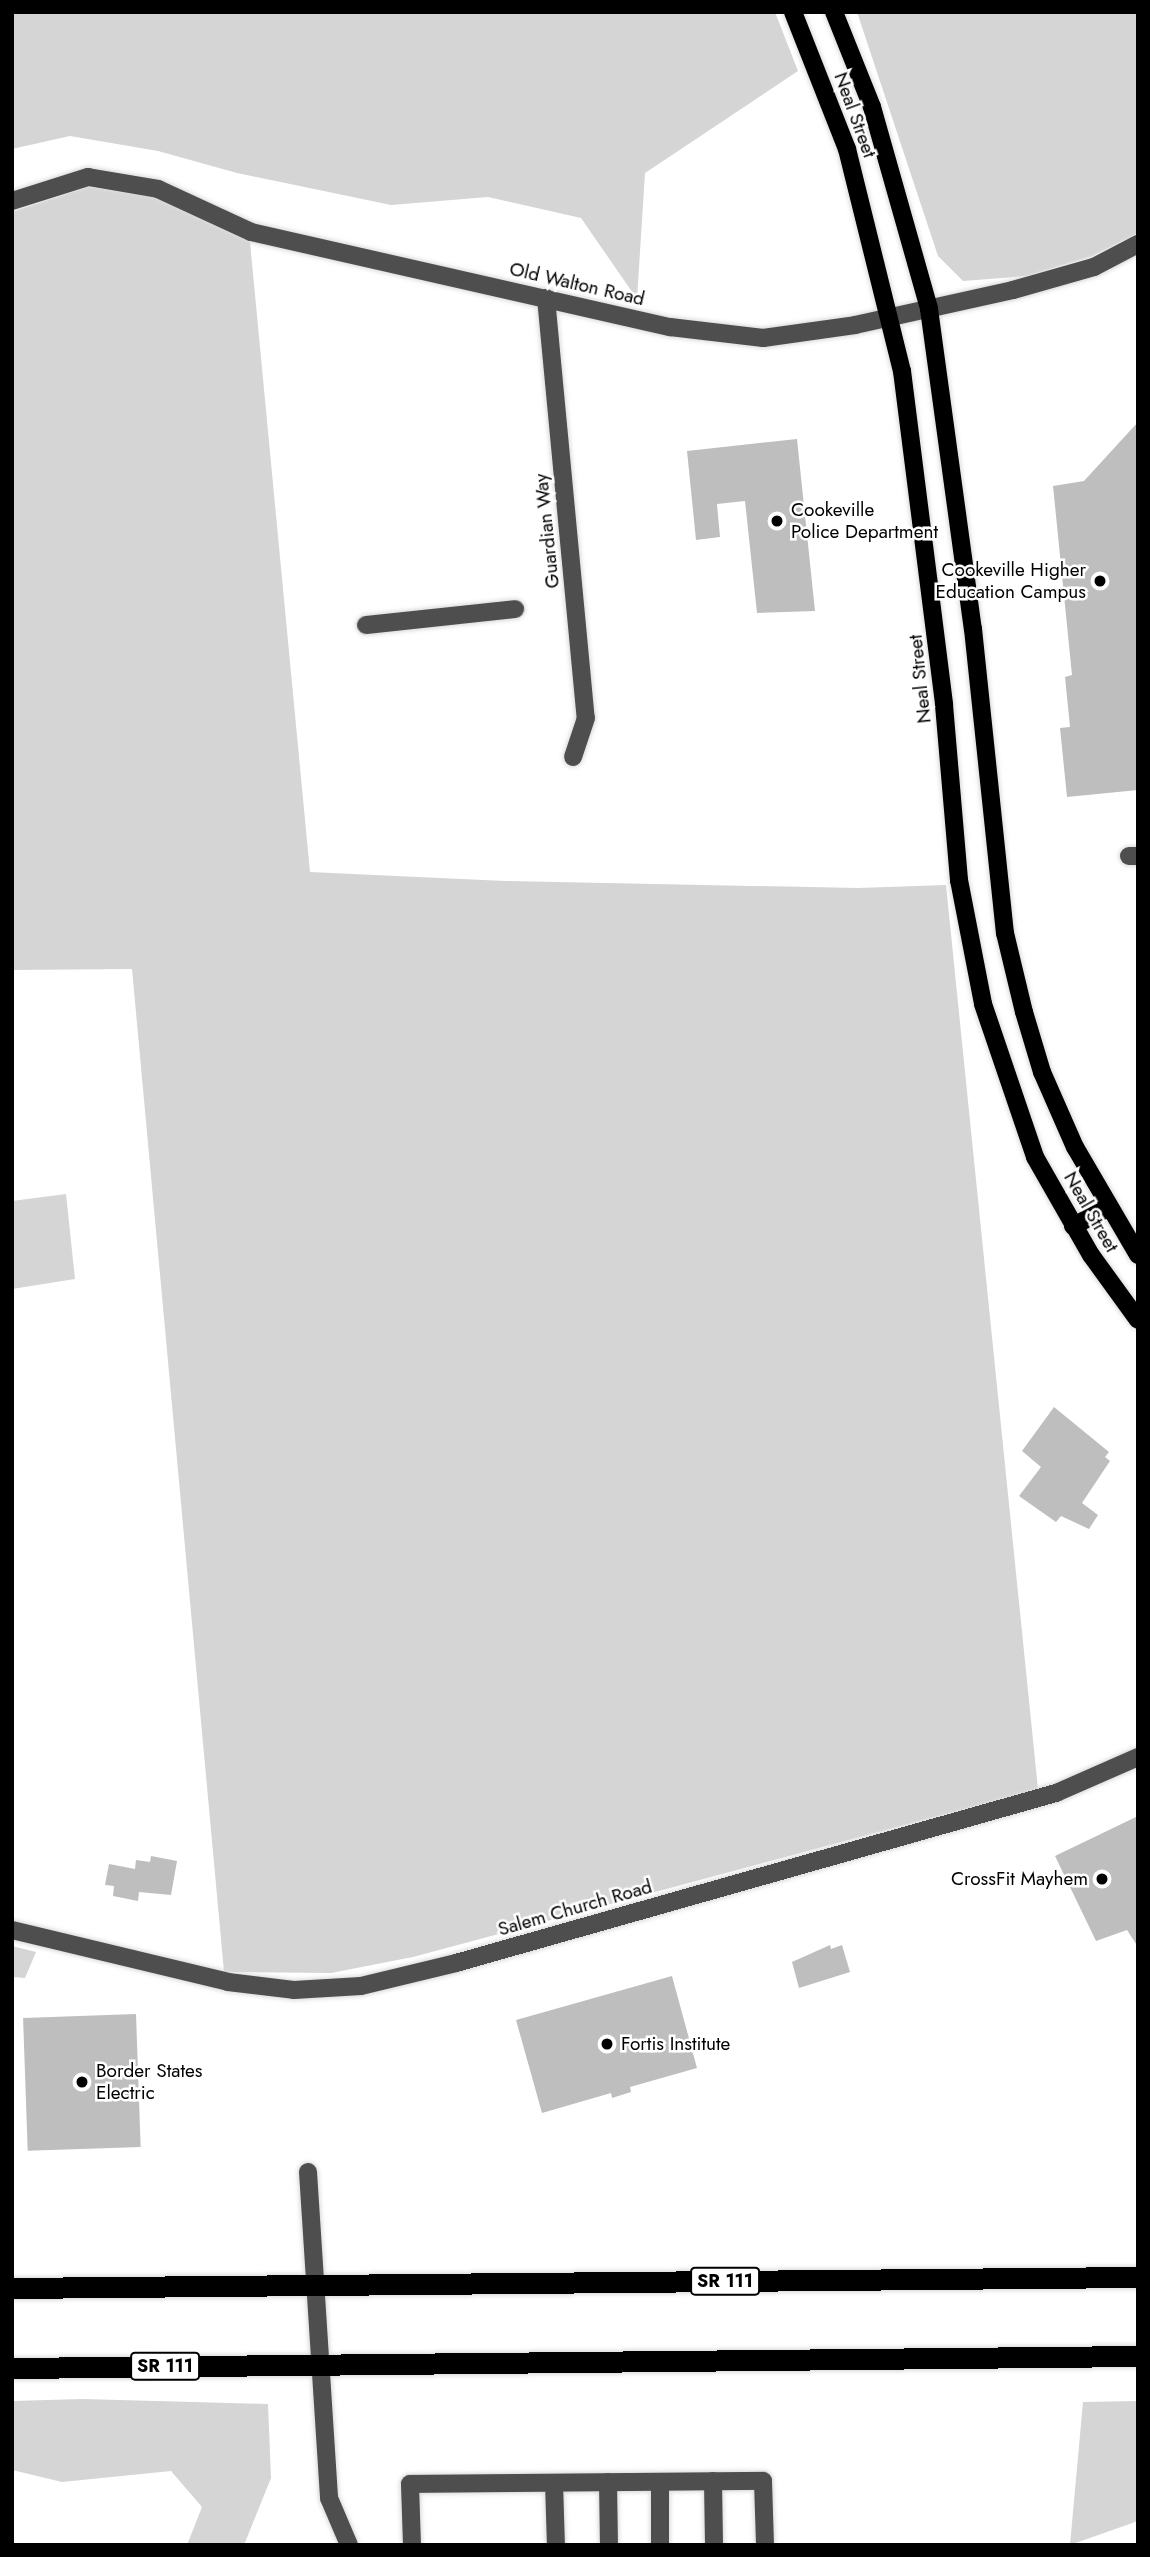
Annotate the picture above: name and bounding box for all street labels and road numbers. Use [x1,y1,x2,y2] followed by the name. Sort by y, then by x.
[829,69,881,161] street label: Neal Street
[507,257,647,311] street label: Old Walton Road
[530,472,564,590] street label: Guardian Way
[904,634,936,724] street label: Neal Street
[1059,1168,1123,1256] street label: Neal Street
[495,1875,655,1941] street label: Salem Church Road
[690,2266,760,2295] road number: SR 111
[130,2352,200,2380] road number: SR 111

